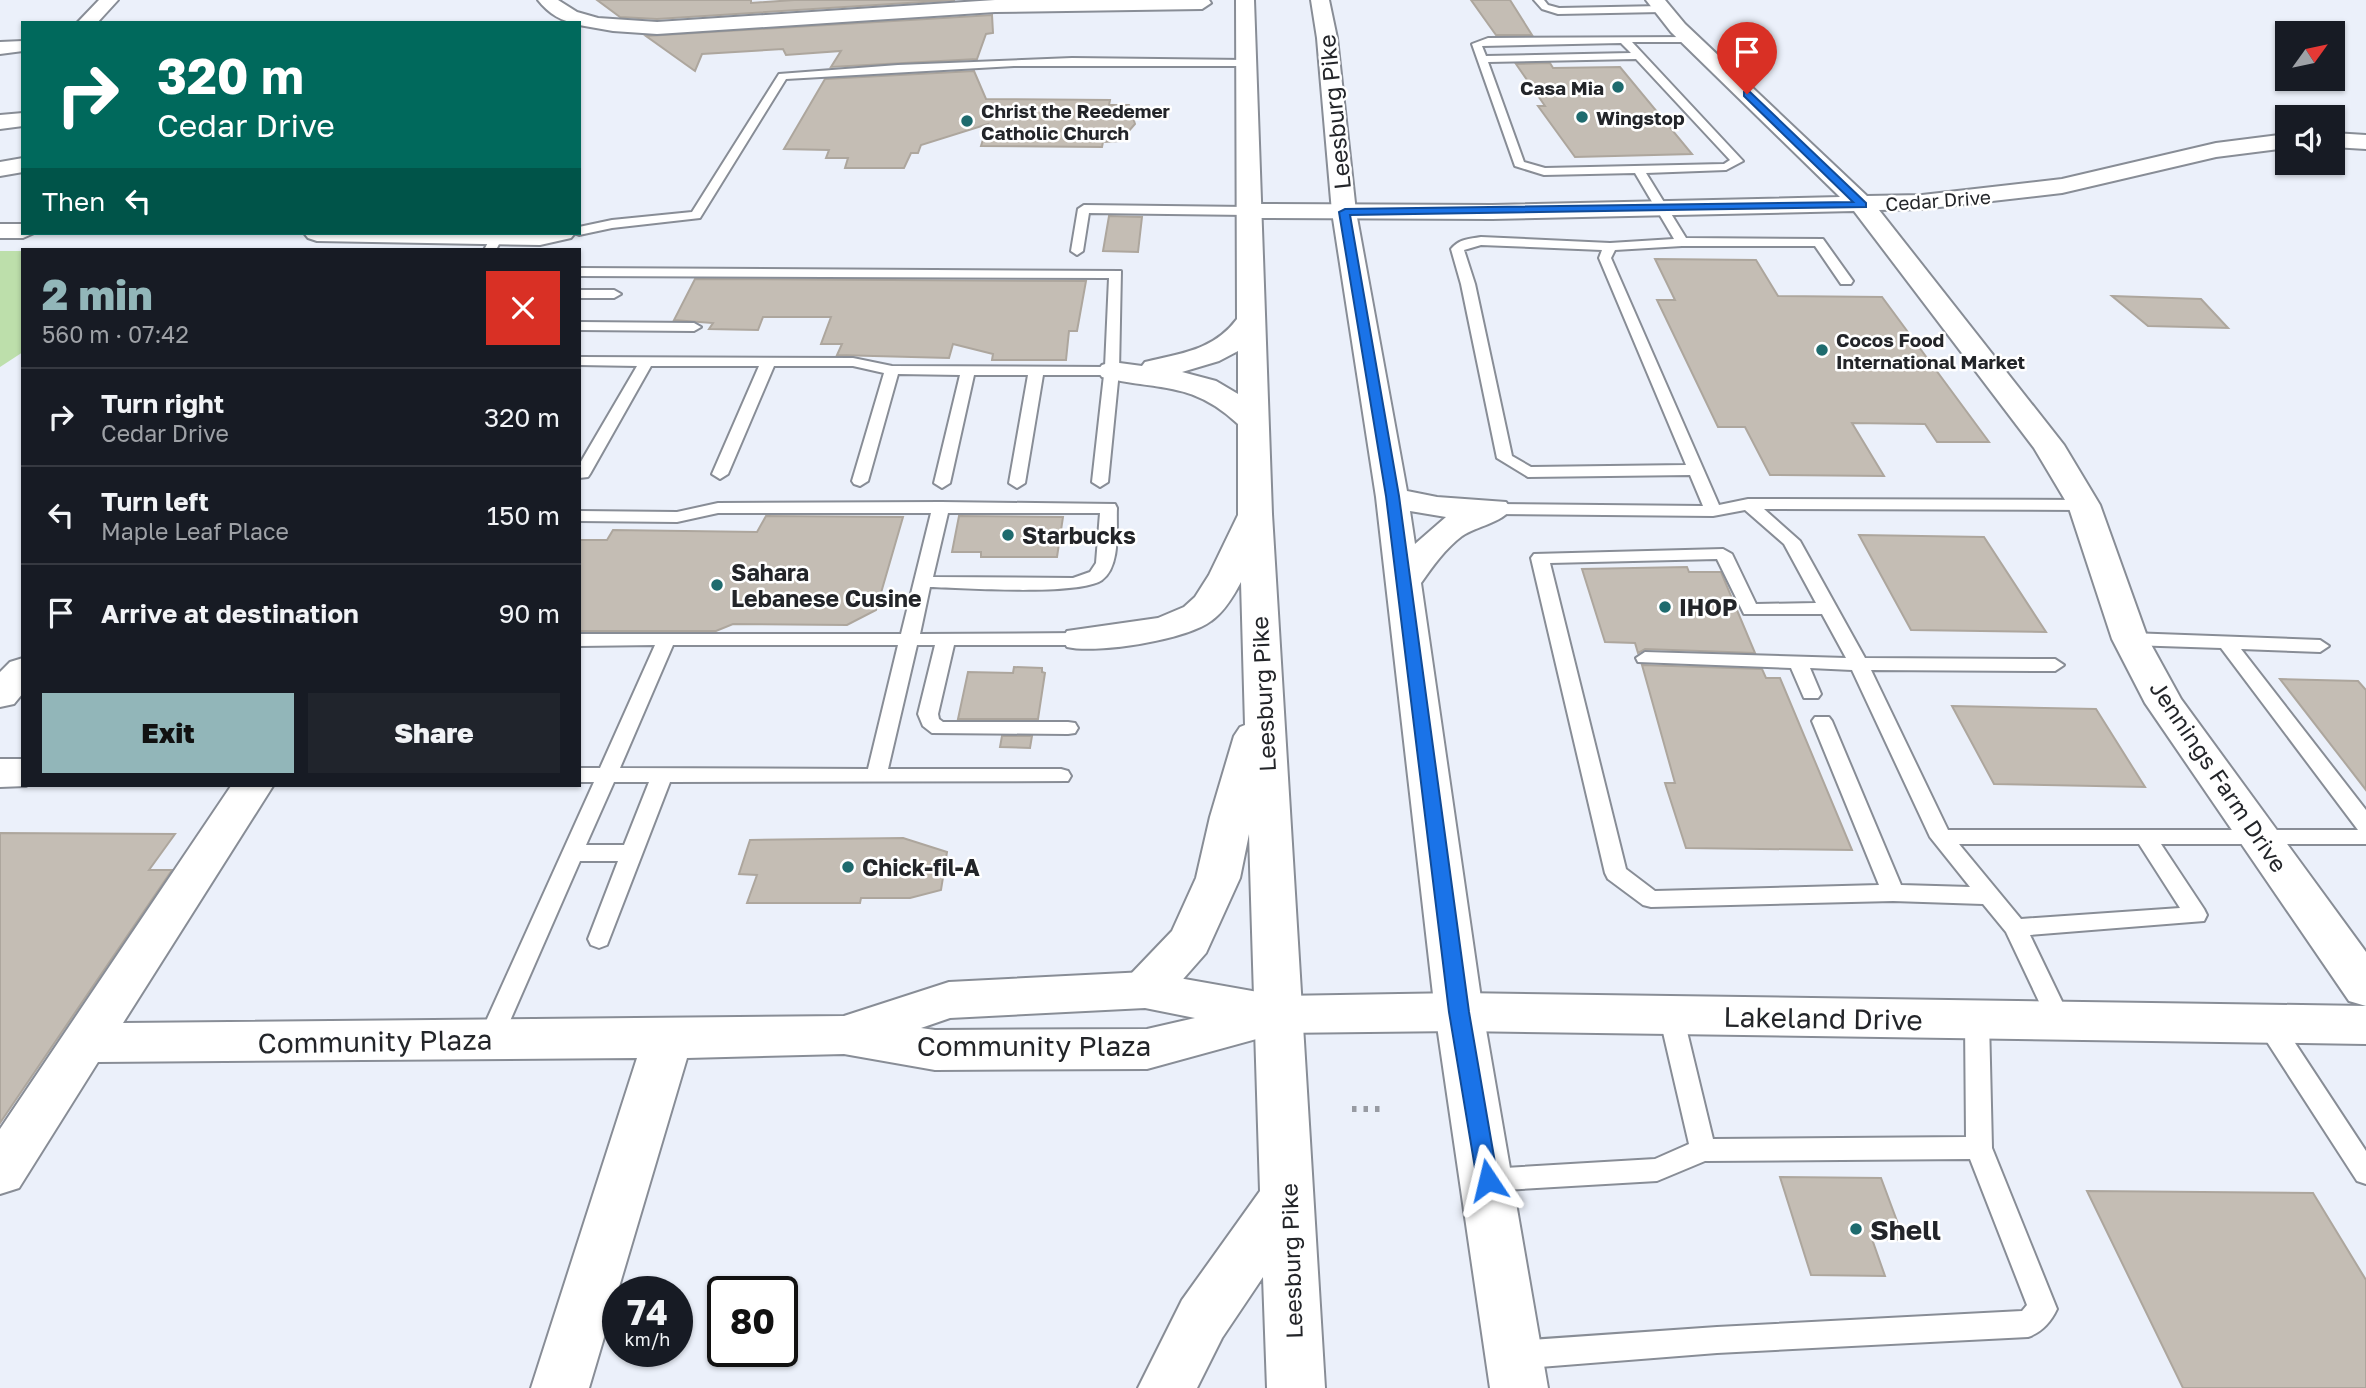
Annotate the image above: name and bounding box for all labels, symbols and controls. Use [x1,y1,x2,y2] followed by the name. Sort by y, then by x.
[2275,21,2345,91] north arrow
[2275,21,2345,175] map controls
[1717,22,1777,94] pin
[1312,33,1356,191] street label: Leesburg Pike
[1728,33,1766,71] icon: arrive
[157,46,304,105] text: 320 m
[42,49,133,140] icon: right
[1520,76,1604,99] place label: Casa Mia
[1610,79,1626,95] marker: Casa Mia
[981,99,1171,144] place label: Christ the Reedemer Catholic Church
[2275,105,2345,175] button: sound
[157,106,335,144] text: Cedar Drive
[1596,106,1685,129] place label: Wingstop
[1574,109,1590,125] marker: Wingstop
[959,113,975,129] marker: Christ the Reedemer Catholic Church
[119,182,157,220] icon: left
[1885,185,1991,215] street label: Cedar Drive
[42,186,105,217] text: Then
[42,269,153,319] text: 2 min
[486,271,560,345] button: close
[42,320,189,348] text: 560 m · 07:42
[1836,328,2026,373] place label: Cocos Food International Market
[1814,342,1830,358] marker: Cocos Food International Market
[101,388,224,419] text: Turn right
[42,398,80,436] icon: right
[484,402,560,433] text: 320 m
[101,419,229,447] text: Cedar Drive
[101,486,209,517] text: Turn left
[42,496,80,534] icon: left
[487,500,560,531] text: 150 m
[101,517,289,545] text: Maple Leaf Place
[1022,521,1136,549] place label: Starbucks
[1000,527,1016,543] marker: Starbucks
[731,558,922,612] place label: Sahara Lebanese Cusine
[709,577,725,593] marker: Sahara Lebanese Cusine
[1679,593,1737,621] place label: IHOP
[42,594,80,632] icon: arrive
[101,598,359,629] text: Arrive at destination
[499,598,560,629] text: 90 m
[1657,599,1673,615] marker: IHOP
[1245,616,1281,772] street label: Leesburg Pike
[2144,675,2294,877] street label: Jennings Farm Drive
[42,693,294,773] button: Exit
[308,693,560,773] button: Share
[862,853,980,881] place label: Chick-fil-A
[840,859,856,875] marker: Chick-fil-A
[1723,1000,1923,1036] street label: Lakeland Drive
[257,1022,493,1060] street label: Community Plaza
[917,1029,1151,1062] street label: Community Plaza
[1451,1143,1525,1217] position arrow
[1274,1183,1308,1339] street label: Leesburg Pike
[1870,1213,1941,1246] place label: Shell
[1848,1221,1864,1237] marker: Shell
[707,1276,798,1367] speed limit sign: 80
[627,1291,668,1333] text: 74
[625,1328,670,1350] text: km/h

